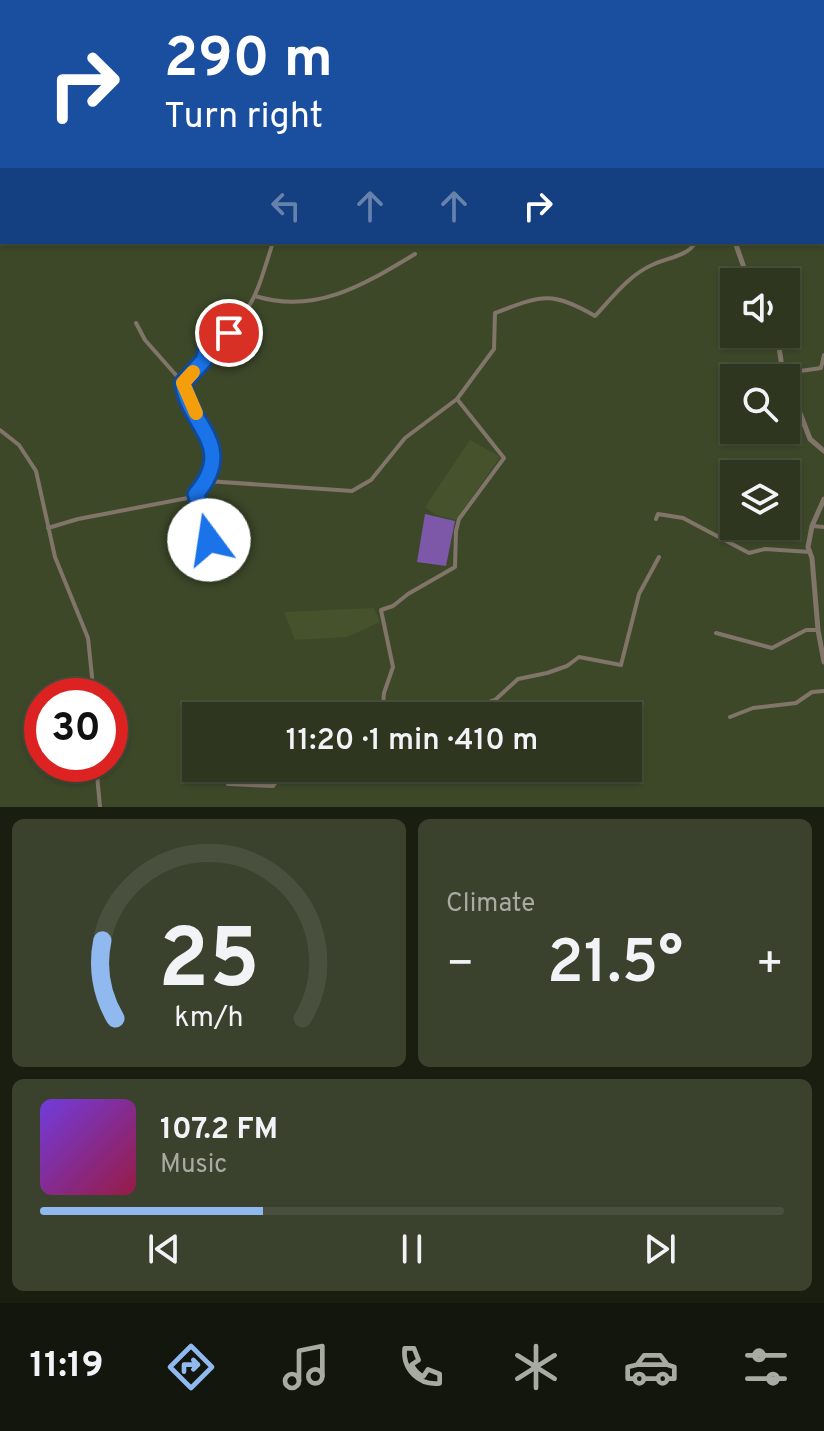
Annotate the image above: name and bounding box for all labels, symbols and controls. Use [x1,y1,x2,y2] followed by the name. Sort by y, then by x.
[164,26,333,96] text: 290 m
[32,32,136,136] icon: right
[164,95,323,141] text: Turn right
[264,184,308,228] icon: left
[348,184,392,228] icon: ahead
[432,184,476,228] icon: ahead
[516,184,560,228] icon: right
[720,268,800,540] map controls
[720,268,800,348] button: sound
[195,299,263,367] pin
[207,311,251,355] icon: arrive
[720,364,800,444] button: search
[720,460,800,540] button: layers
[167,498,251,582] position arrow
[24,678,128,782] speed limit sign: 30
[286,723,538,760] text: 11:20 · 1 min · 410 m
[446,888,535,921] text: Climate
[158,912,260,1017] text: 25
[547,928,683,1004] text: 21.5°
[446,938,474,994] text: −
[756,938,784,994] text: +
[174,1001,244,1037] text: km/h
[160,1112,278,1149] text: 107.2 FM
[160,1149,227,1182] text: Music
[142,1227,186,1271] icon: previous
[390,1227,434,1271] icon: pause
[638,1227,682,1271] icon: next
[163,1339,219,1395] icon: directions
[278,1339,334,1395] icon: music
[393,1339,449,1395] icon: phone
[508,1339,564,1395] icon: climate
[623,1339,679,1395] icon: car
[738,1339,794,1395] icon: filters
[30,1344,104,1390] text: 11:19

